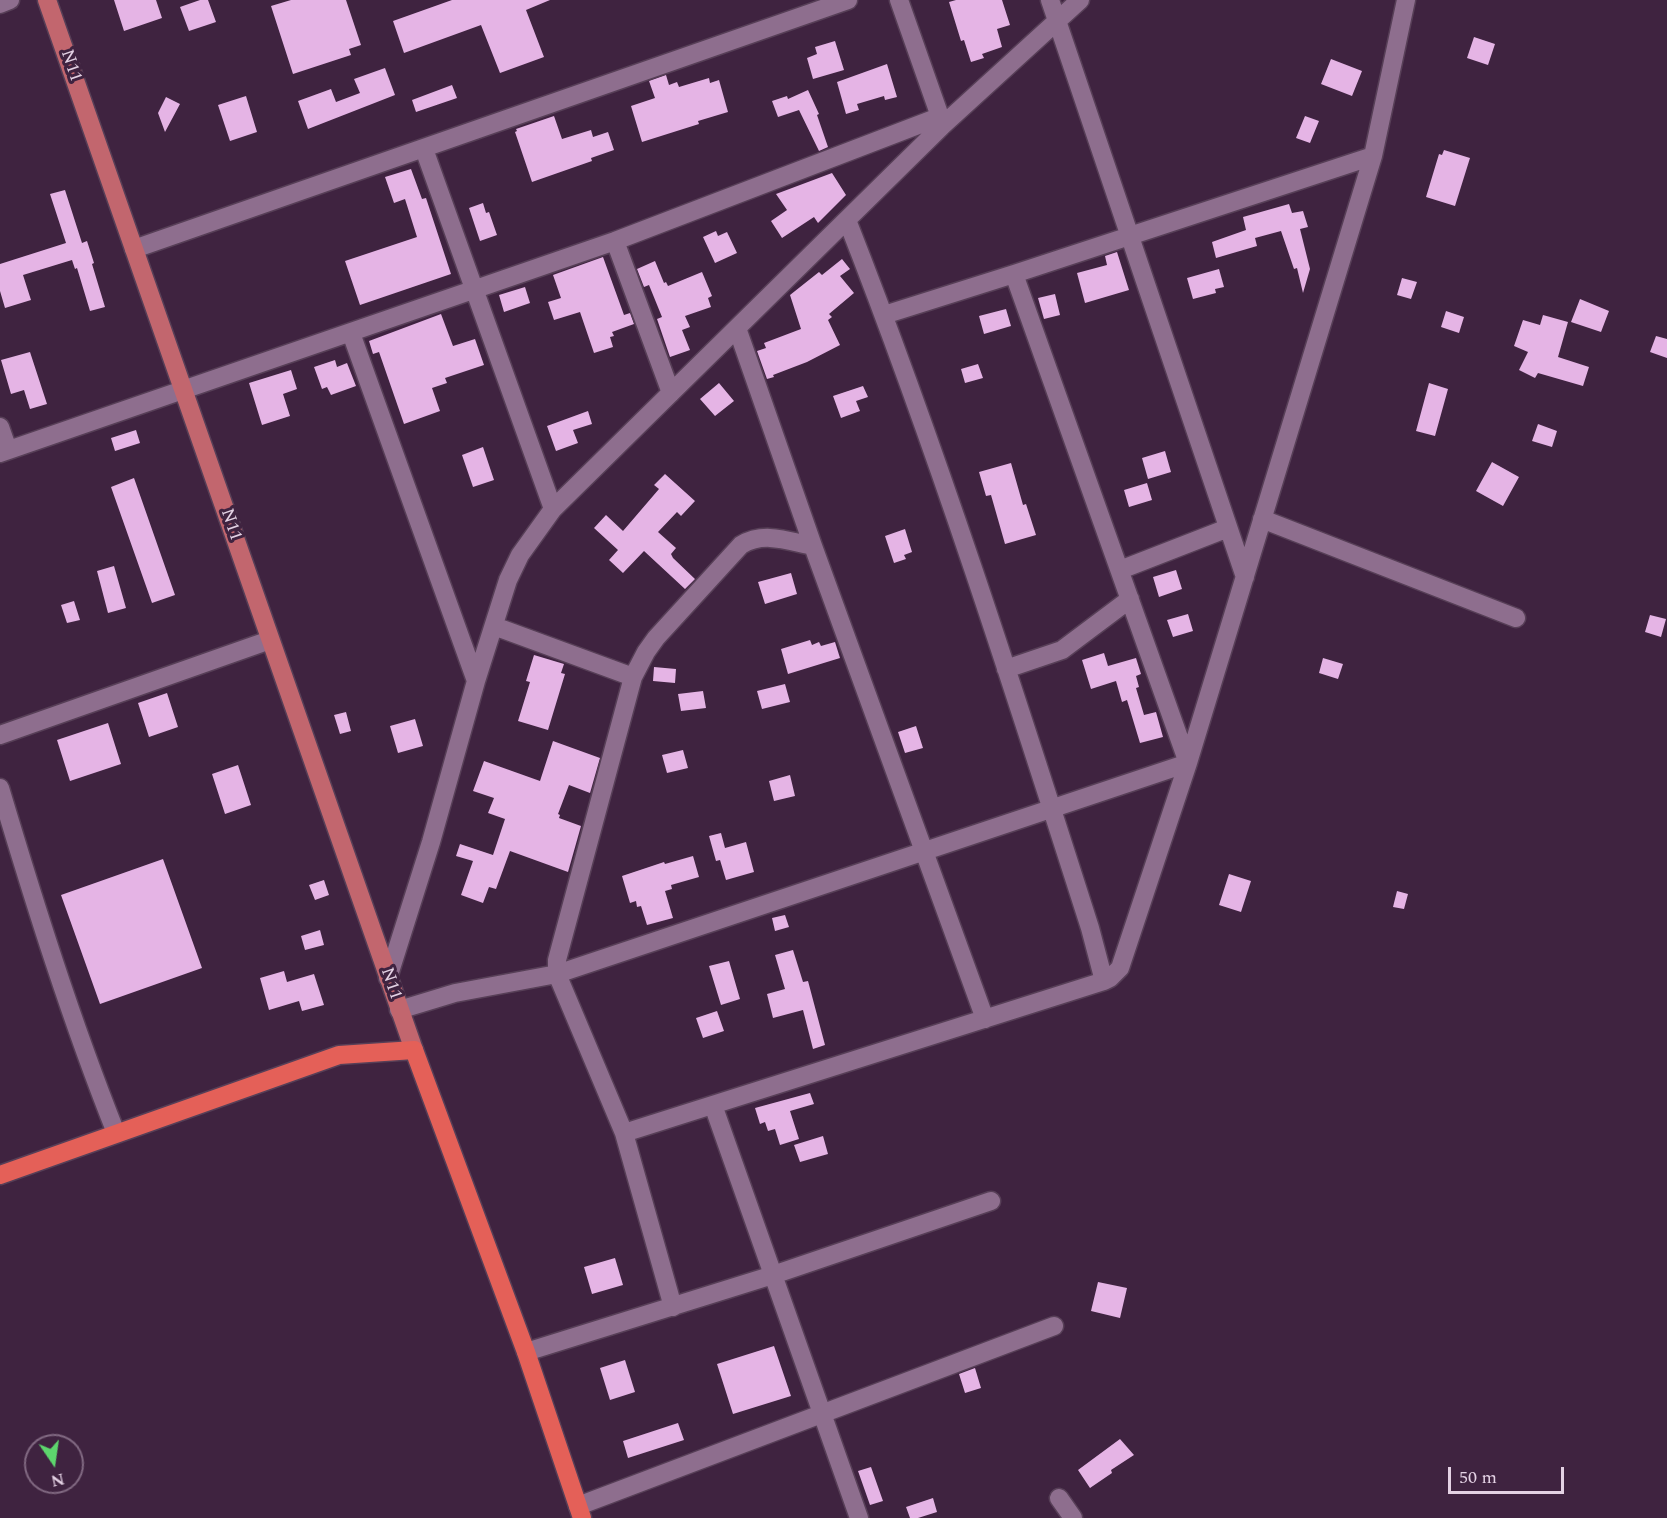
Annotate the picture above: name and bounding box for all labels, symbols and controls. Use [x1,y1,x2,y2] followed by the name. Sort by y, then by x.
[55,47,85,85] street label: N11
[215,506,245,544] street label: N11
[375,965,405,1003] street label: N11
[24,1434,84,1494] north arrow
[1451,1455,1566,1493] scale bar
[1459,1464,1497,1491] text: 50 m
[49,1466,67,1493] text: N

